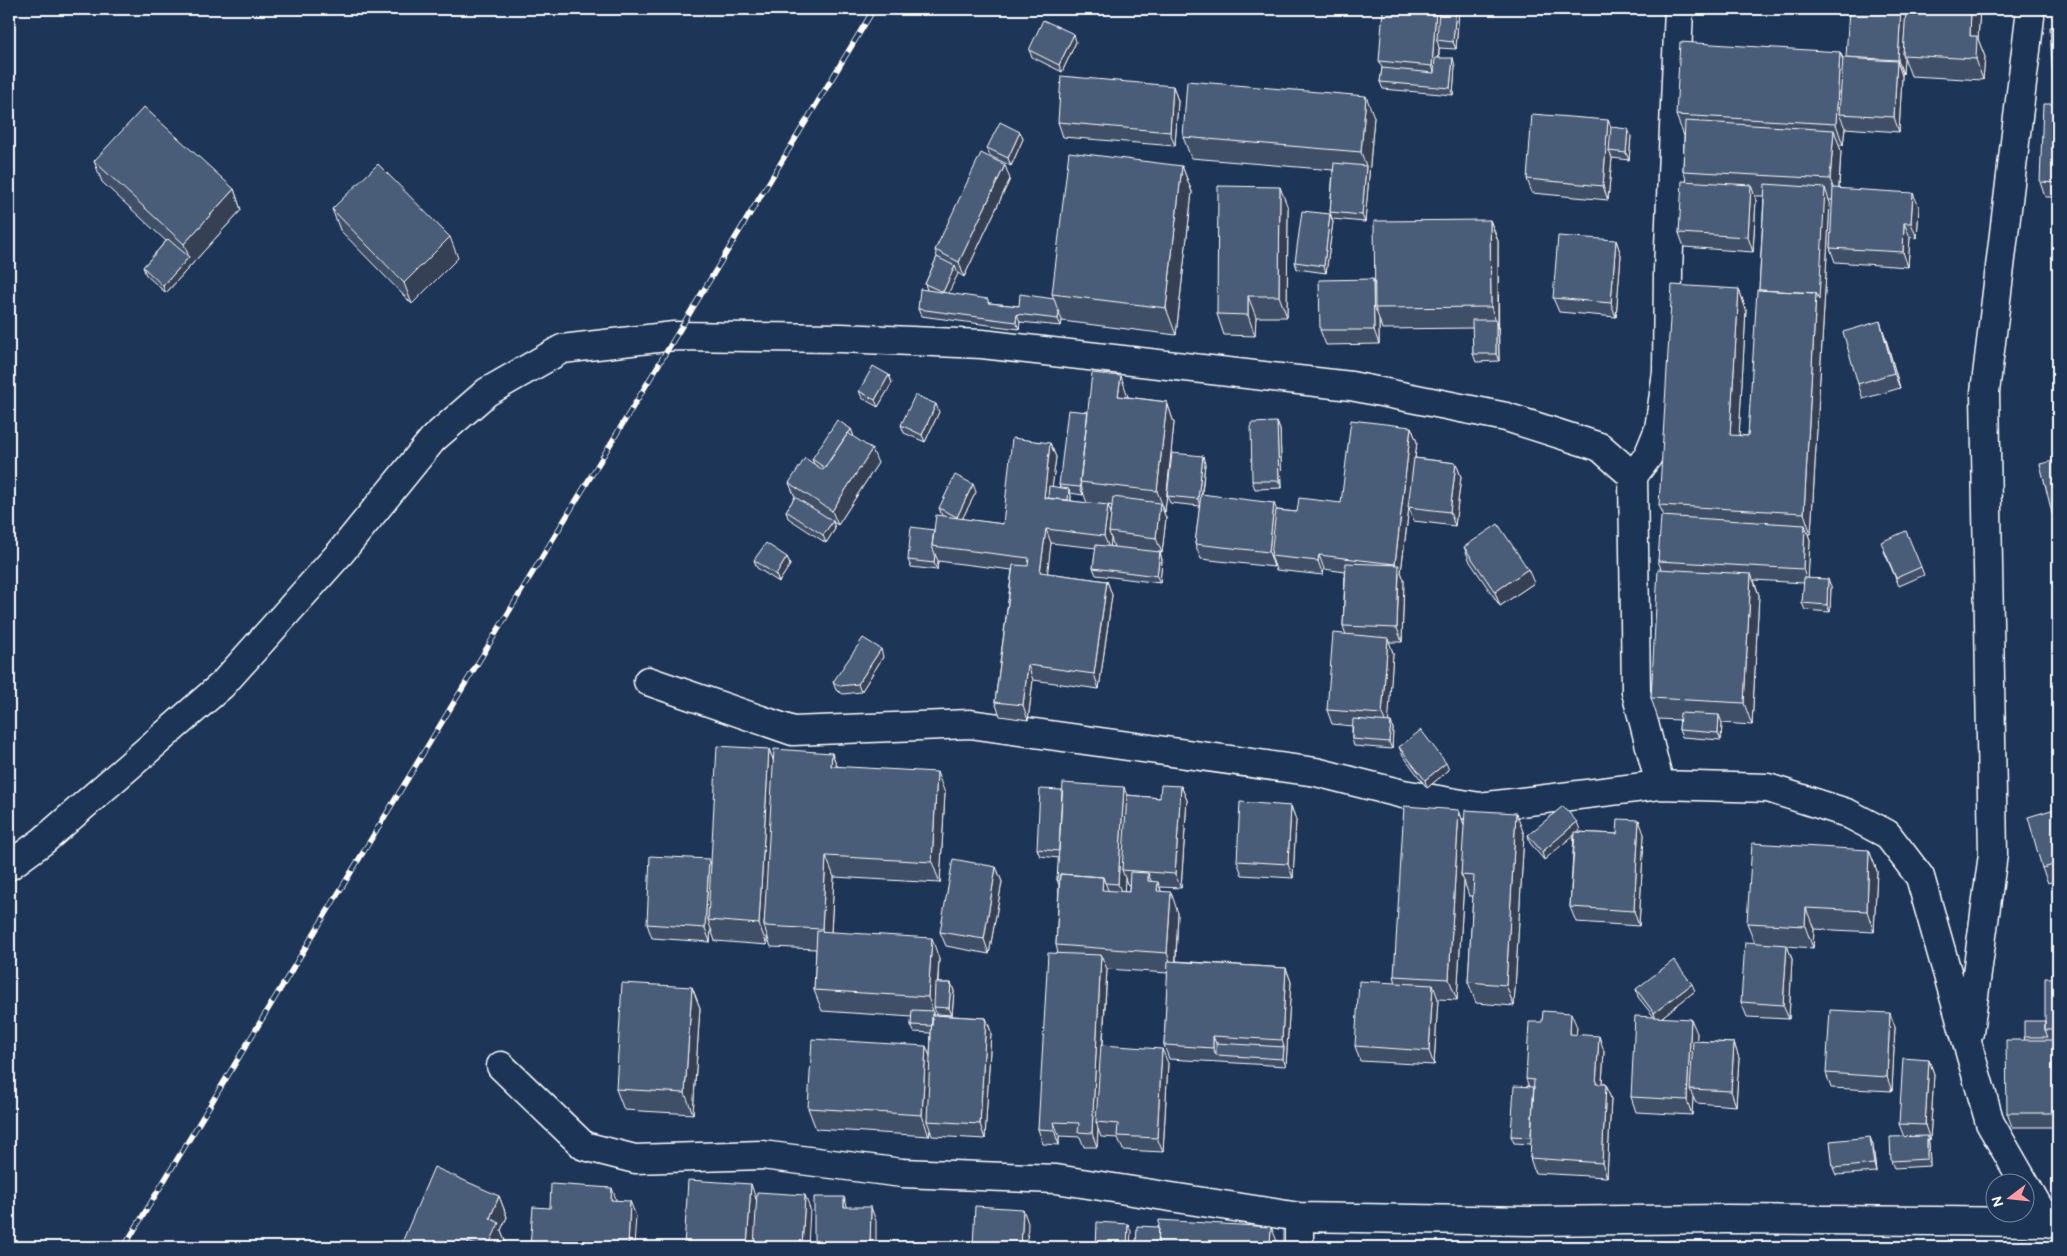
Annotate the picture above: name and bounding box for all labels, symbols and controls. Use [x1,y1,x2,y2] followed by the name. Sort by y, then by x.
[1984,1174,2034,1224] north arrow
[1988,1194,2008,1209] text: N

